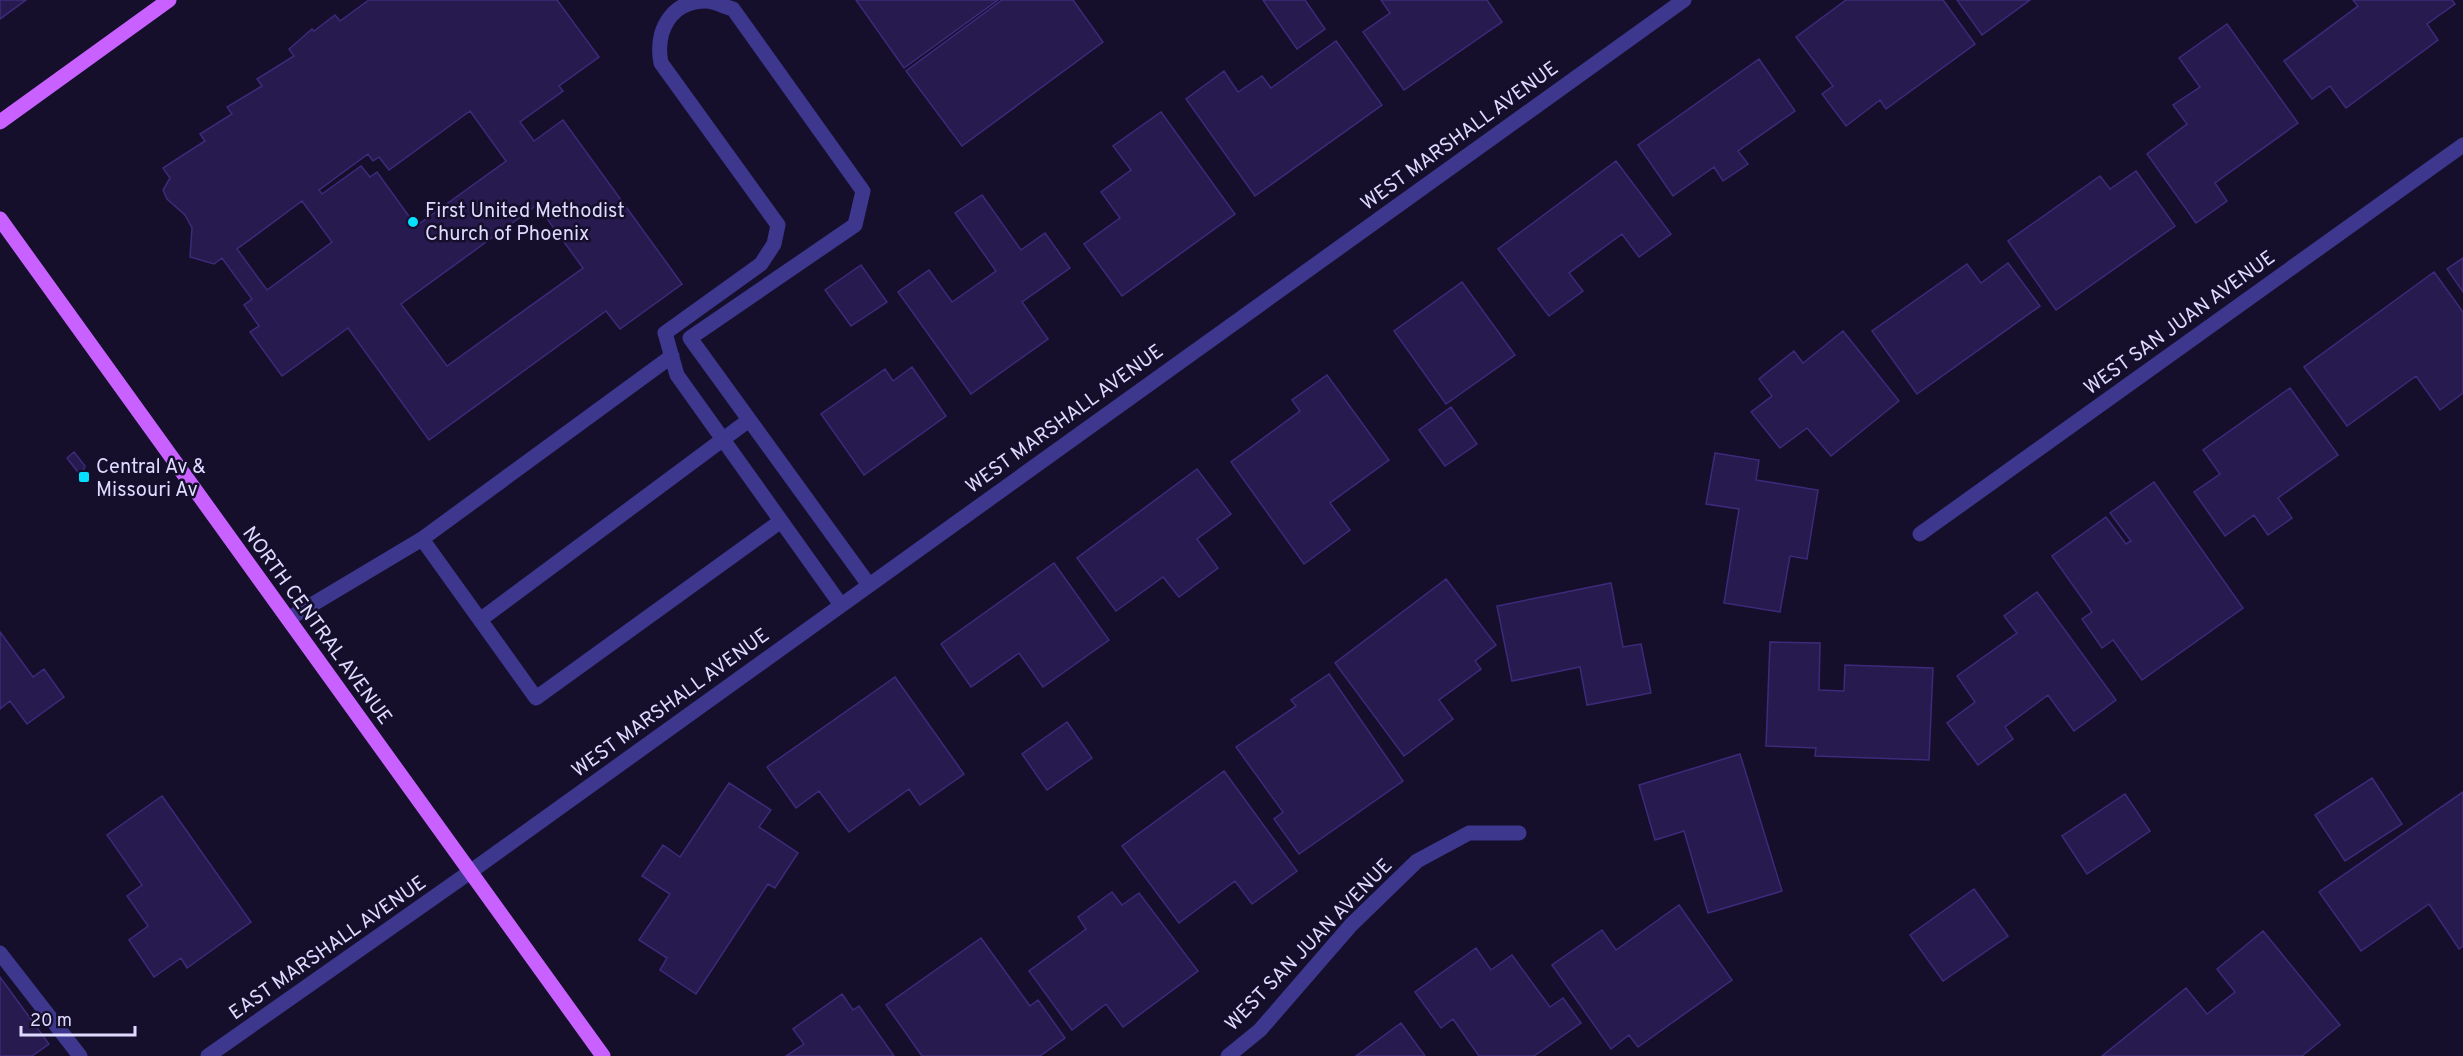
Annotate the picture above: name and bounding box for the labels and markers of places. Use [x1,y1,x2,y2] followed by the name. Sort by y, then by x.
[425,199,625,248] place label: First United Methodist Church of Phoenix
[406,215,420,229] marker: First United Methodist Church of Phoenix
[96,455,206,504] place label: Central Av & Missouri Av
[77,470,91,484] marker: Central Av & Missouri Av

